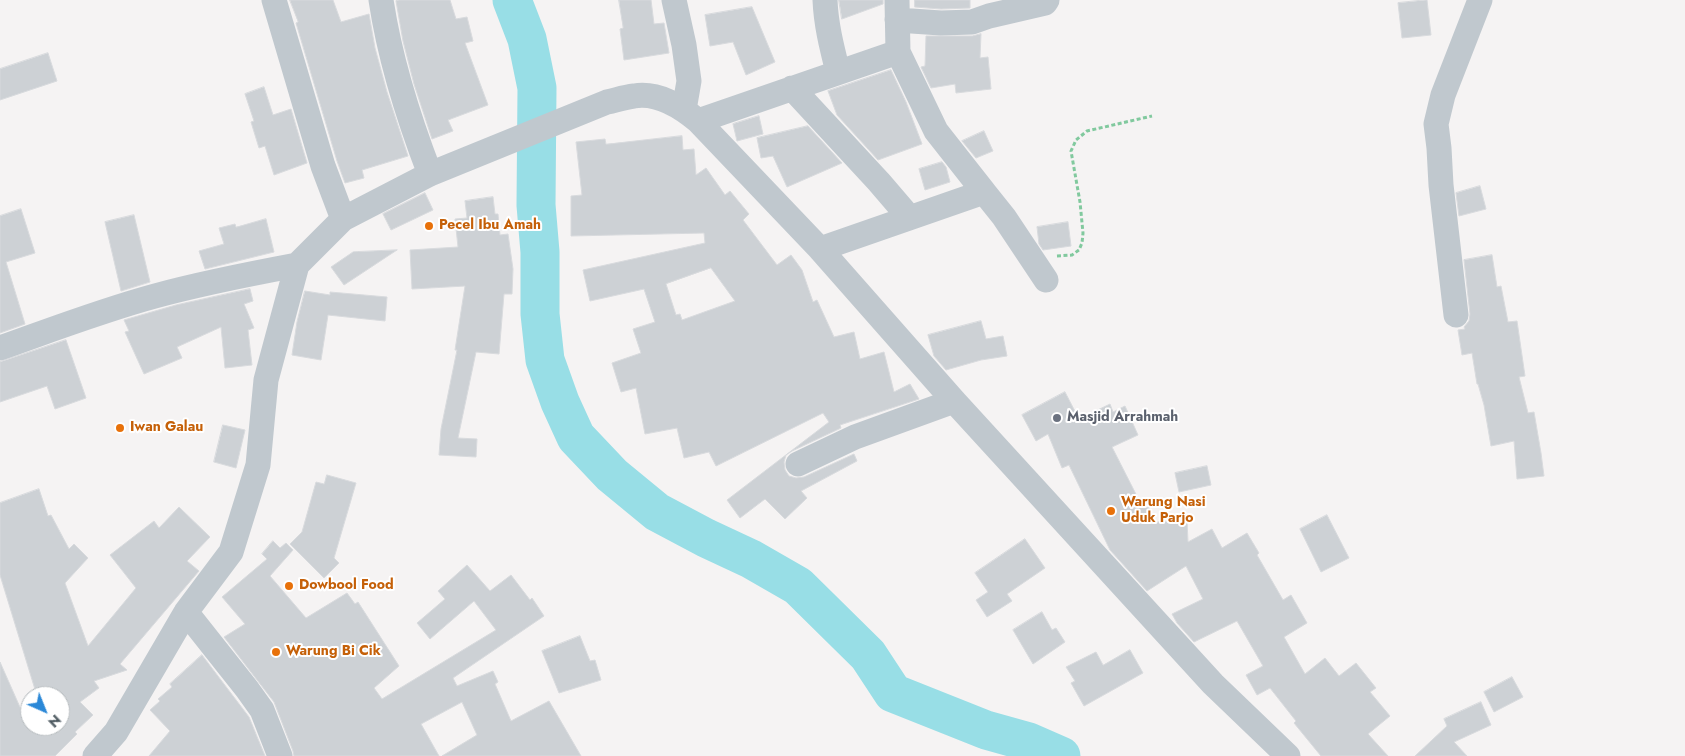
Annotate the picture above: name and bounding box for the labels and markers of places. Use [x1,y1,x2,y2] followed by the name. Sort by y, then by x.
[439,218,541,234] place label: Pecel Ibu Amah
[423,220,435,232] marker: Pecel Ibu Amah
[1067,410,1178,426] place label: Masjid Arrahmah
[1051,412,1063,424] marker: Masjid Arrahmah
[130,420,203,436] place label: Iwan Galau
[114,422,126,434] marker: Iwan Galau
[1121,495,1206,528] place label: Warung Nasi Uduk Parjo
[1105,505,1117,517] marker: Warung Nasi Uduk Parjo
[299,578,394,594] place label: Dowbool Food
[283,580,295,592] marker: Dowbool Food
[286,644,381,660] place label: Warung Bi Cik
[270,646,282,658] marker: Warung Bi Cik

